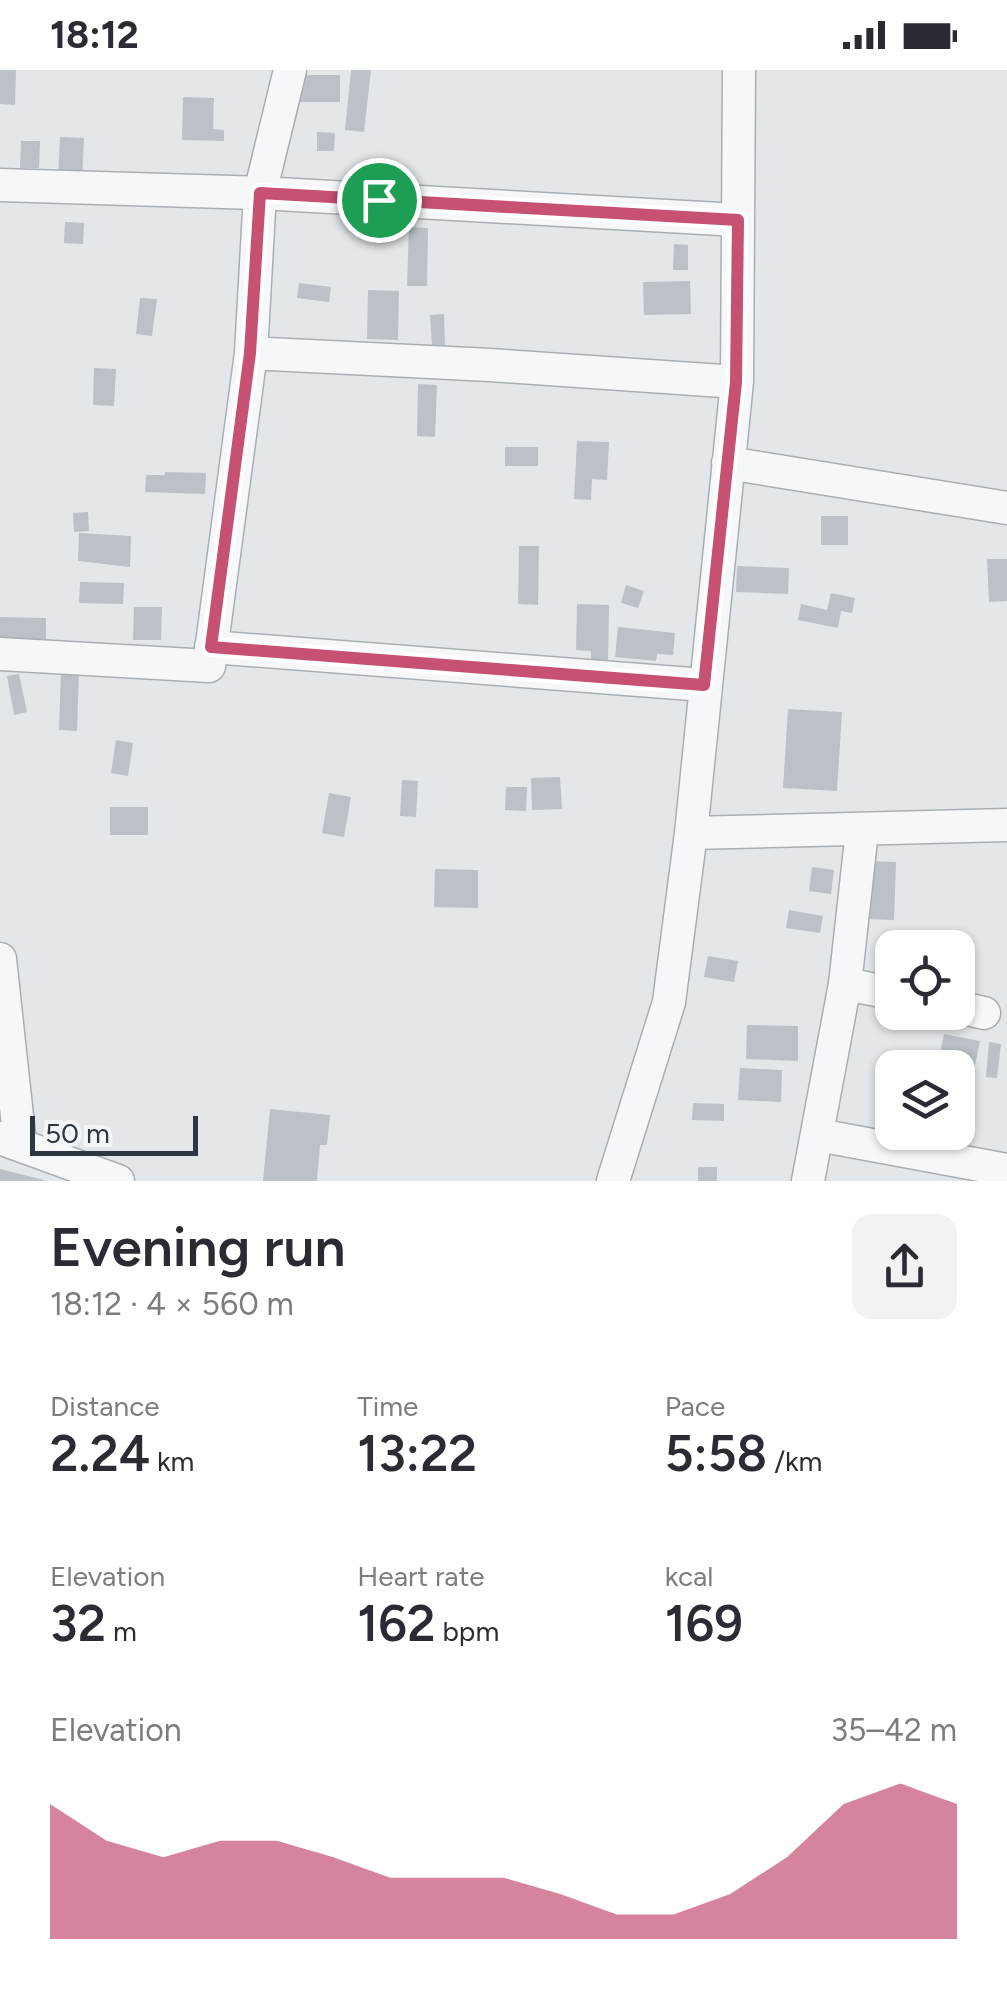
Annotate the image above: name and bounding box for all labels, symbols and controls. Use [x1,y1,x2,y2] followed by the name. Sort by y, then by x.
[50,12,139,58] text: 18:12
[337,158,422,243] pin
[352,173,407,228] icon: arrive
[875,930,975,1150] map controls
[875,930,975,1030] button: locate
[875,1050,975,1150] button: layers
[30,1111,198,1156] scale bar
[45,1116,110,1150] text: 50 m
[50,1214,346,1280] text: Evening run
[852,1214,957,1319] button: share
[50,1285,294,1323] text: 18:12 · 4 × 560 m
[50,1389,160,1423] text: Distance
[357,1389,418,1423] text: Time
[665,1389,725,1423] text: Pace
[50,1423,150,1484] text: 2.24
[357,1423,477,1484] text: 13:22
[665,1423,767,1484] text: 5:58
[150,1444,194,1478] text: km
[767,1444,822,1478] text: /km
[50,1559,165,1593] text: Elevation
[357,1559,484,1593] text: Heart rate
[665,1559,714,1593] text: kcal
[50,1593,106,1654] text: 32
[357,1593,436,1654] text: 162
[665,1593,743,1654] text: 169
[106,1614,137,1648] text: m
[436,1614,499,1648] text: bpm
[50,1711,182,1749] text: Elevation
[831,1711,957,1749] text: 35–42 m

